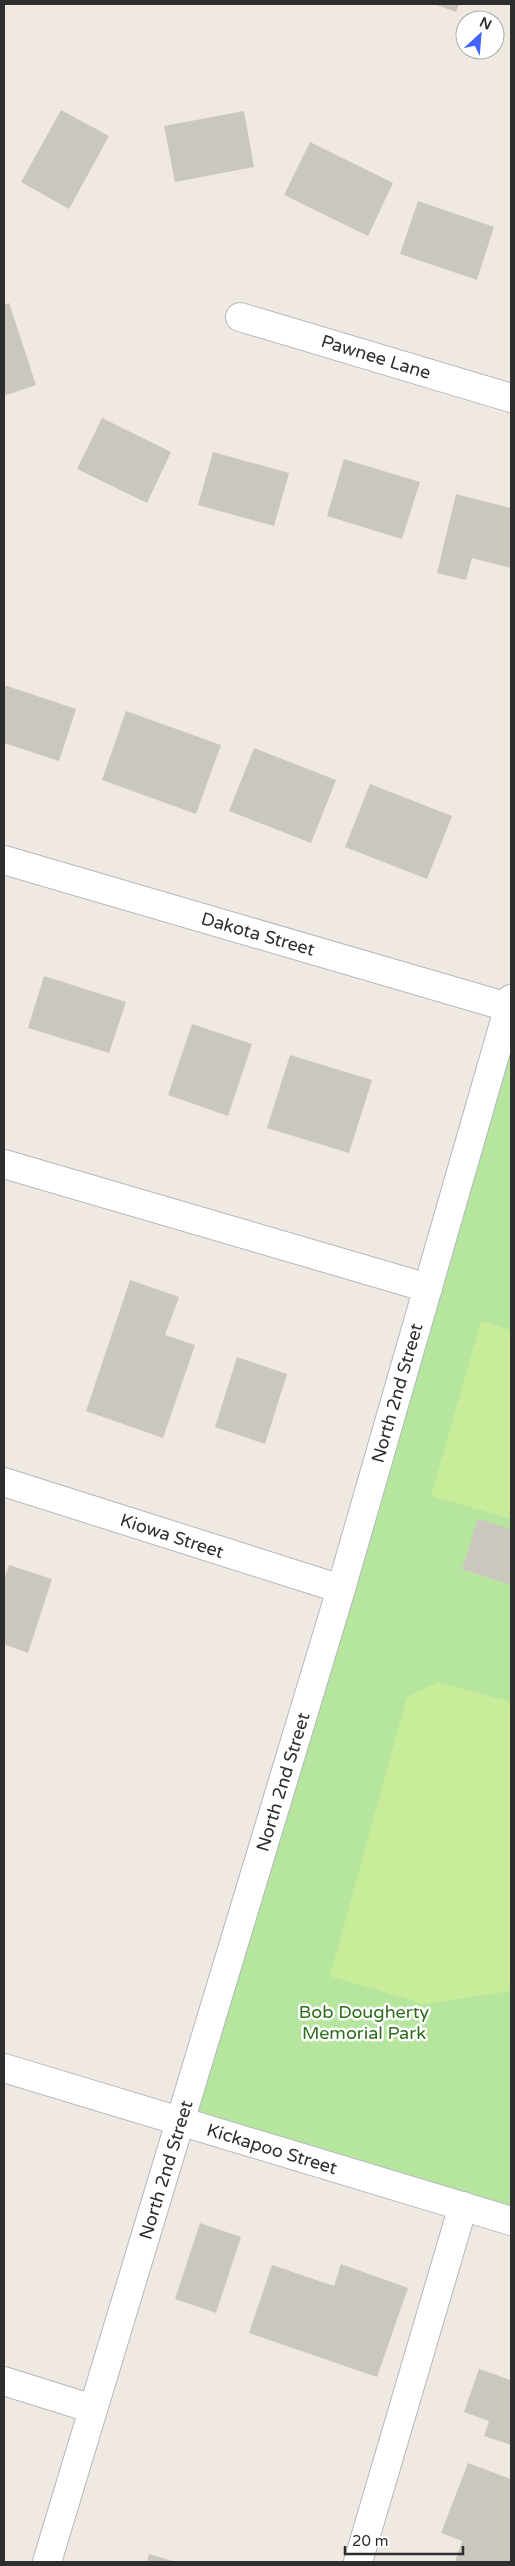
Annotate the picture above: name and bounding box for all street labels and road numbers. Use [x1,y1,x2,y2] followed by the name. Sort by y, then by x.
[319,330,433,384] street label: Pawnee Lane
[199,907,317,961] street label: Dakota Street
[367,1320,427,1465] street label: North 2nd Street
[117,1509,227,1563] street label: Kiowa Street
[251,1710,315,1854] street label: North 2nd Street
[134,2098,198,2242] street label: North 2nd Street
[204,2119,340,2179] street label: Kickapoo Street

